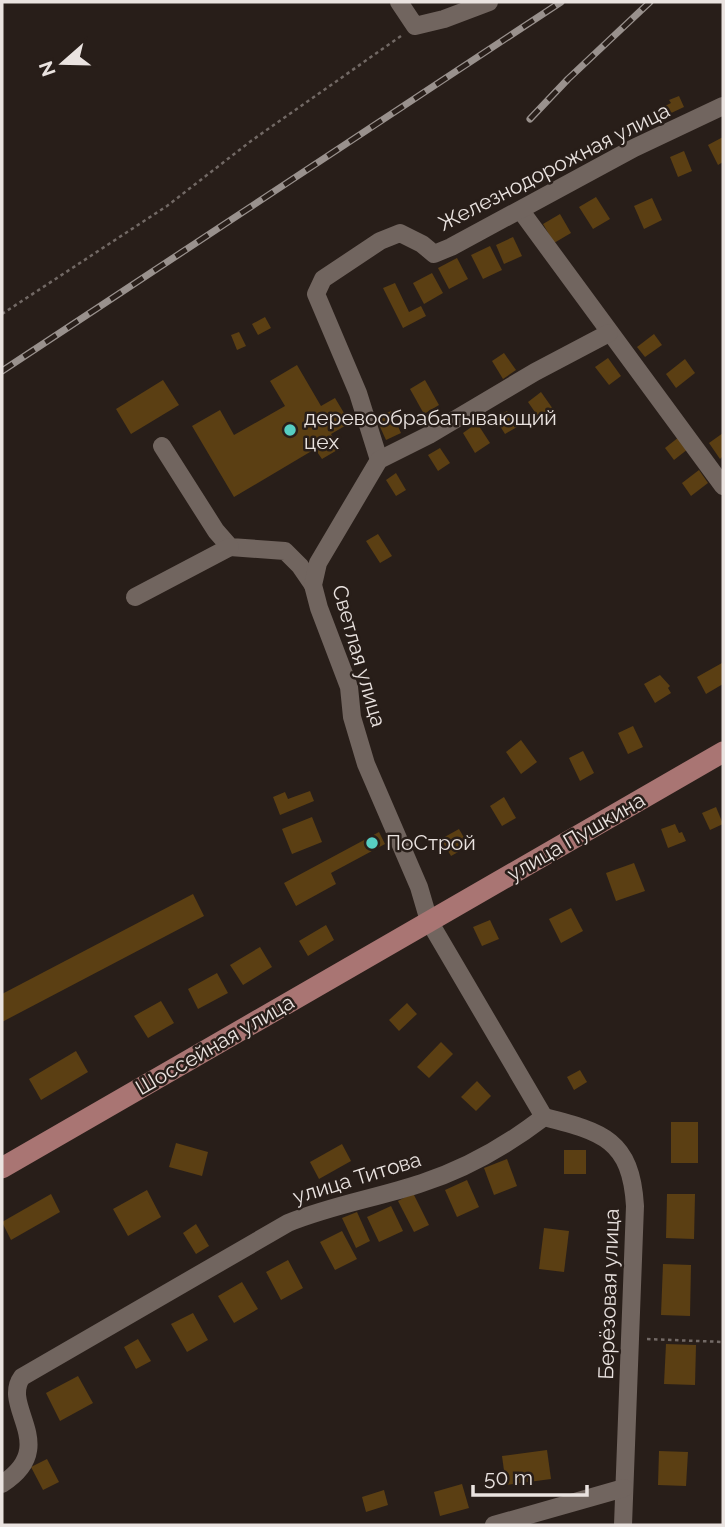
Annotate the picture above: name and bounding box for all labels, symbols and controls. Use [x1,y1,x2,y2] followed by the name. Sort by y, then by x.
[28,28,98,98] north arrow
[34,58,60,79] text: N
[434,97,674,236] street label: Железнодорожная улица
[304,405,557,454] place label: деревообрабатывающий цех
[282,422,298,438] marker: деревообрабатывающий цех
[327,582,392,730] street label: Светлая улица
[502,787,649,886] street label: улица Пушкина
[386,830,476,855] place label: ПоСтрой
[364,835,380,851] marker: ПоСтрой
[131,989,298,1100] street label: Шоссейная улица
[290,1146,424,1209] street label: улица Титова
[593,1208,624,1380] street label: Берёзовая улица
[473,1454,587,1498] scale bar
[484,1465,533,1490] text: 50 m

